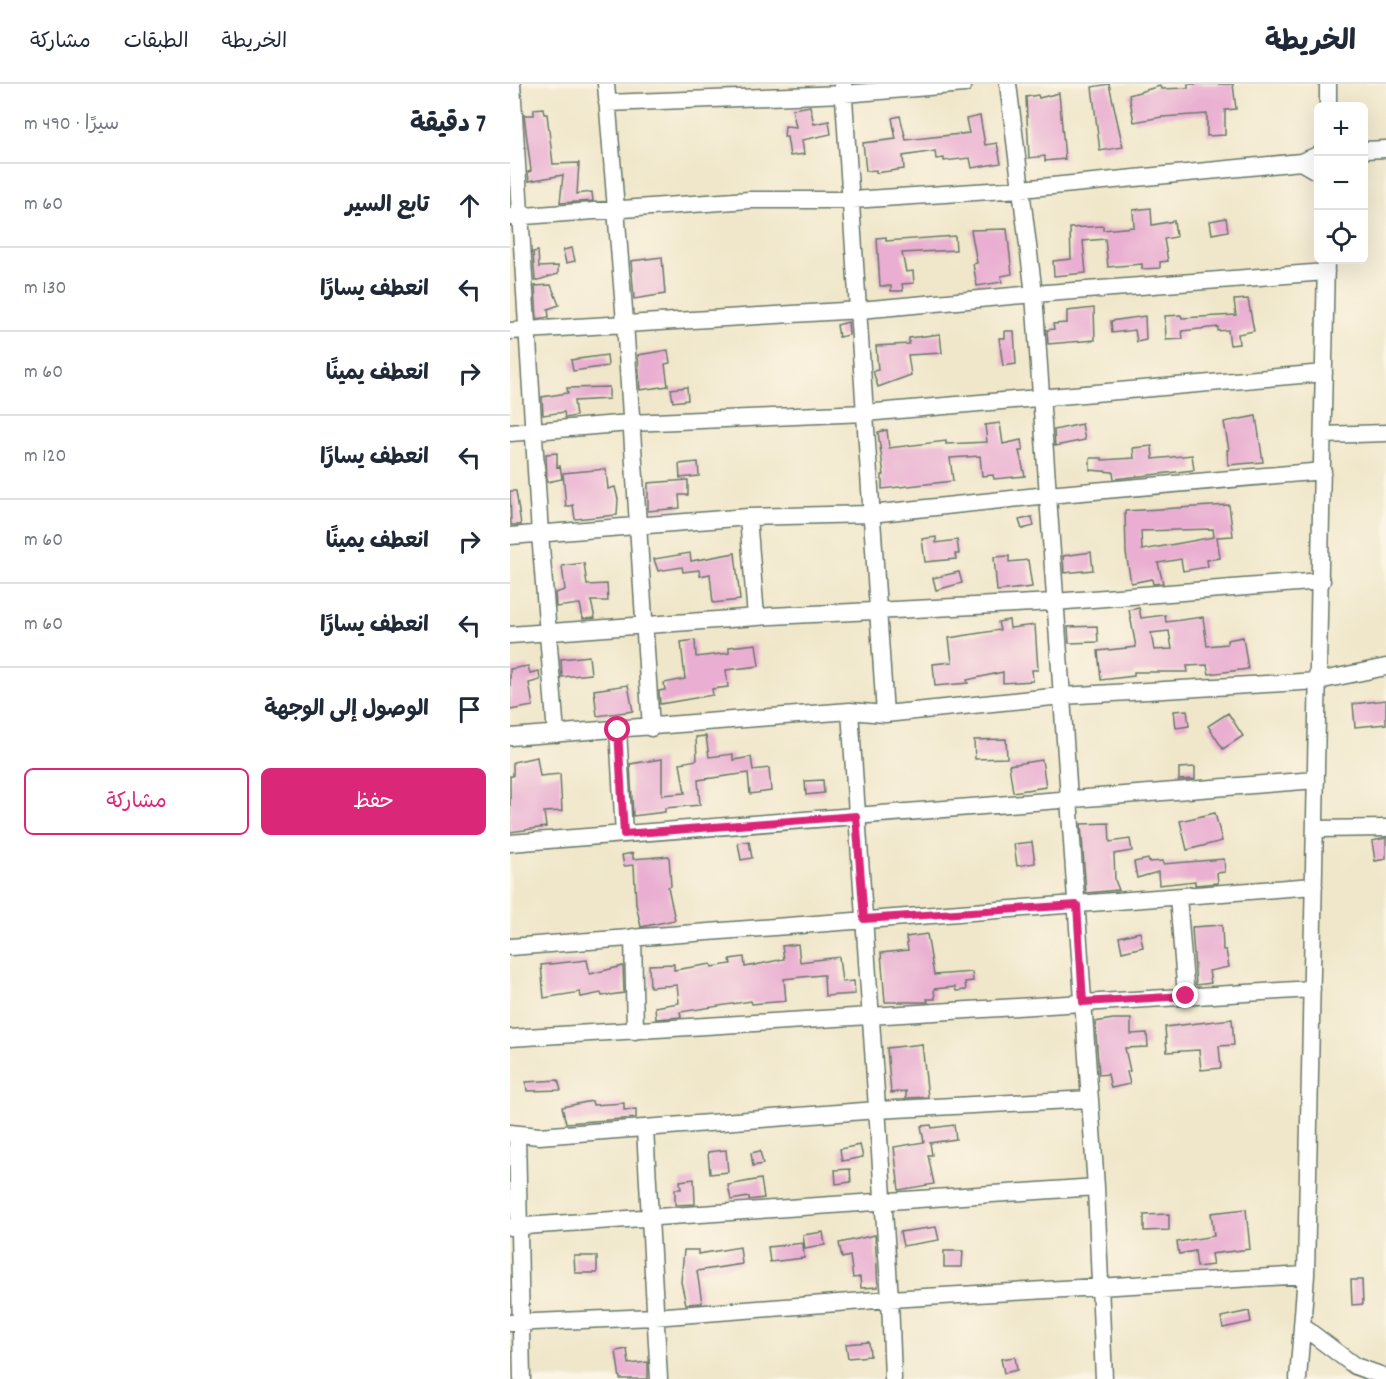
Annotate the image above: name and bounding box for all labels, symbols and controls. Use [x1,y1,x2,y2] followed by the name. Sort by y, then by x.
[1265,24,1356,64] text: الخريطة
[30,28,91,58] text: مشاركة
[124,28,189,58] text: الطبقات
[222,28,287,58] text: الخريطة
[1314,102,1368,264] map controls
[1314,102,1368,156] button: +
[410,107,486,144] text: 7 دقيقة
[24,111,119,139] text: سيرًا · 490 m
[1314,156,1368,210] button: −
[453,189,486,222] icon: ahead
[24,191,63,219] text: 60 m
[346,191,429,222] text: تابع السير
[1314,210,1368,264] button: locate
[453,273,486,306] icon: left
[24,275,67,303] text: 130 m
[320,275,429,306] text: انعطف يسارًا
[453,357,486,390] icon: right
[24,359,63,387] text: 60 m
[326,359,429,390] text: انعطف يمينًا
[453,441,486,474] icon: left
[24,443,66,471] text: 120 m
[320,443,429,474] text: انعطف يسارًا
[453,525,486,558] icon: right
[24,527,63,555] text: 60 m
[326,527,429,558] text: انعطف يمينًا
[453,609,486,642] icon: left
[24,611,63,639] text: 60 m
[320,611,429,642] text: انعطف يسارًا
[453,693,486,726] icon: arrive
[264,695,429,726] text: الوصول إلى الوجهة
[604,716,630,742] route start
[24,768,249,835] button: مشاركة
[261,768,486,835] button: حفظ
[1172,982,1198,1008] route end

